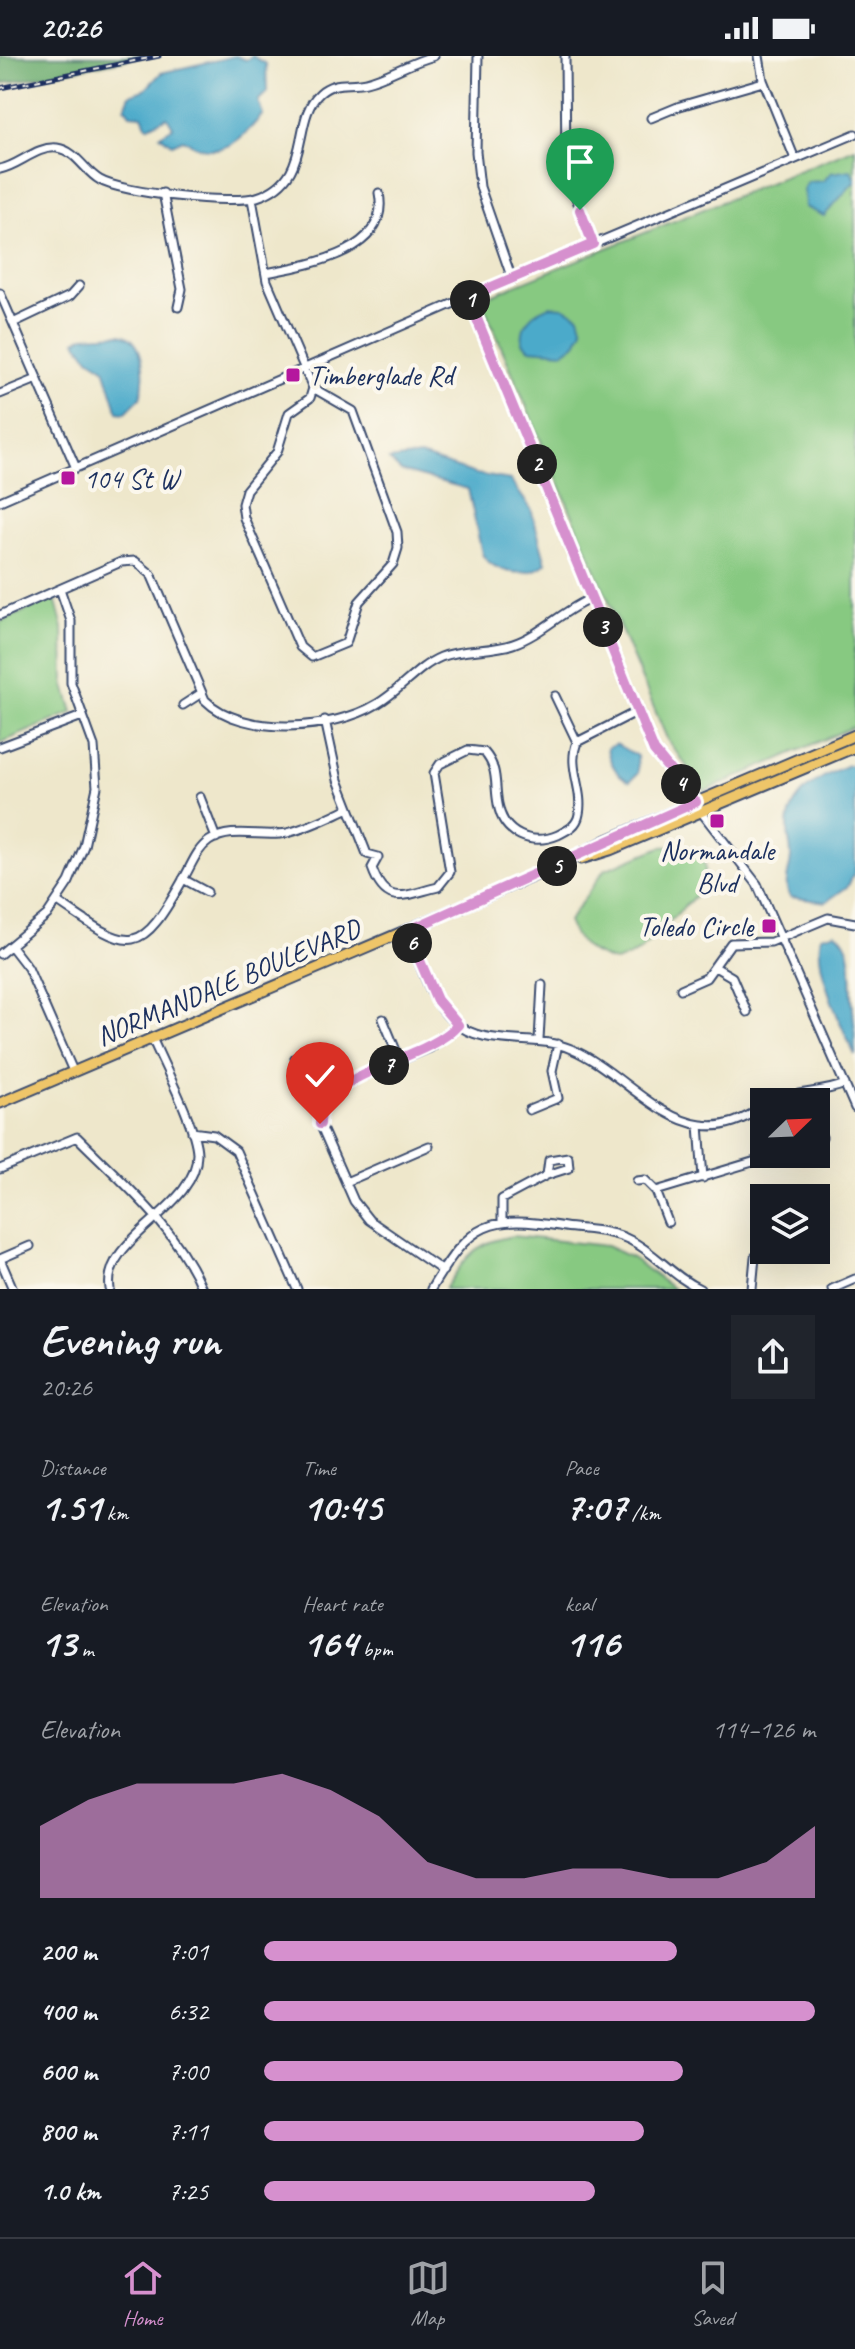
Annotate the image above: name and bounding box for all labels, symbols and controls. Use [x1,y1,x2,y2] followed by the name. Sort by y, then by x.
[40,9,101,47] text: 20:26
[546,128,614,210] pin
[558,140,602,184] icon: arrive
[450,280,490,320] pin: 1
[465,286,475,314] text: 1
[309,358,457,393] place label: Timberglade Rd
[284,366,302,384] marker: Timberglade Rd
[517,444,557,484] pin: 2
[532,450,542,478] text: 2
[84,461,182,496] place label: 104 St W
[59,469,77,487] marker: 104 St W
[583,607,623,647] pin: 3
[598,613,608,641] text: 3
[661,764,701,804] pin: 4
[676,770,686,798] text: 4
[708,812,726,830] marker: Normandale Blvd
[660,833,776,900] place label: Normandale Blvd
[537,846,577,886] pin: 5
[552,852,562,880] text: 5
[639,909,755,944] place label: Toledo Circle
[91,910,367,1053] street label: NORMANDALE BOULEVARD
[760,917,778,935] marker: Toledo Circle
[392,923,432,963] pin: 6
[407,929,417,957] text: 6
[286,1042,354,1124] pin
[369,1045,409,1085] pin: 7
[384,1051,394,1079] text: 7
[298,1054,342,1098] icon: check
[750,1088,830,1168] north arrow
[750,1088,830,1264] map controls
[750,1184,830,1264] button: layers
[40,1313,220,1368] text: Evening run
[731,1315,815,1399] button: share
[40,1371,92,1404] text: 20:26
[40,1454,106,1482] text: Distance
[302,1454,336,1482] text: Time
[565,1454,599,1482] text: Pace
[40,1482,101,1532] text: 1.51
[302,1482,382,1532] text: 10:45
[565,1482,626,1532] text: 7:07
[101,1499,128,1527] text: km
[626,1499,660,1527] text: /km
[40,1590,108,1618] text: Elevation
[302,1590,383,1618] text: Heart rate
[565,1590,594,1618] text: kcal
[40,1618,76,1668] text: 13
[302,1618,357,1668] text: 164
[565,1618,620,1668] text: 116
[76,1635,94,1663] text: m
[357,1635,393,1663] text: bpm
[40,1713,120,1746] text: Elevation
[712,1713,815,1746] text: 114–126 m
[40,1935,96,1968] text: 200 m
[168,1935,208,1968] text: 7:01
[40,1995,96,2028] text: 400 m
[168,1995,208,2028] text: 6:32
[40,2055,97,2088] text: 600 m
[168,2055,208,2088] text: 7:00
[40,2115,96,2148] text: 800 m
[168,2115,208,2148] text: 7:11
[40,2175,100,2208] text: 1.0 km
[168,2175,208,2208] text: 7:25
[121,2256,165,2332] tab: Home
[406,2256,450,2332] tab: Map
[691,2256,735,2332] tab: Saved

